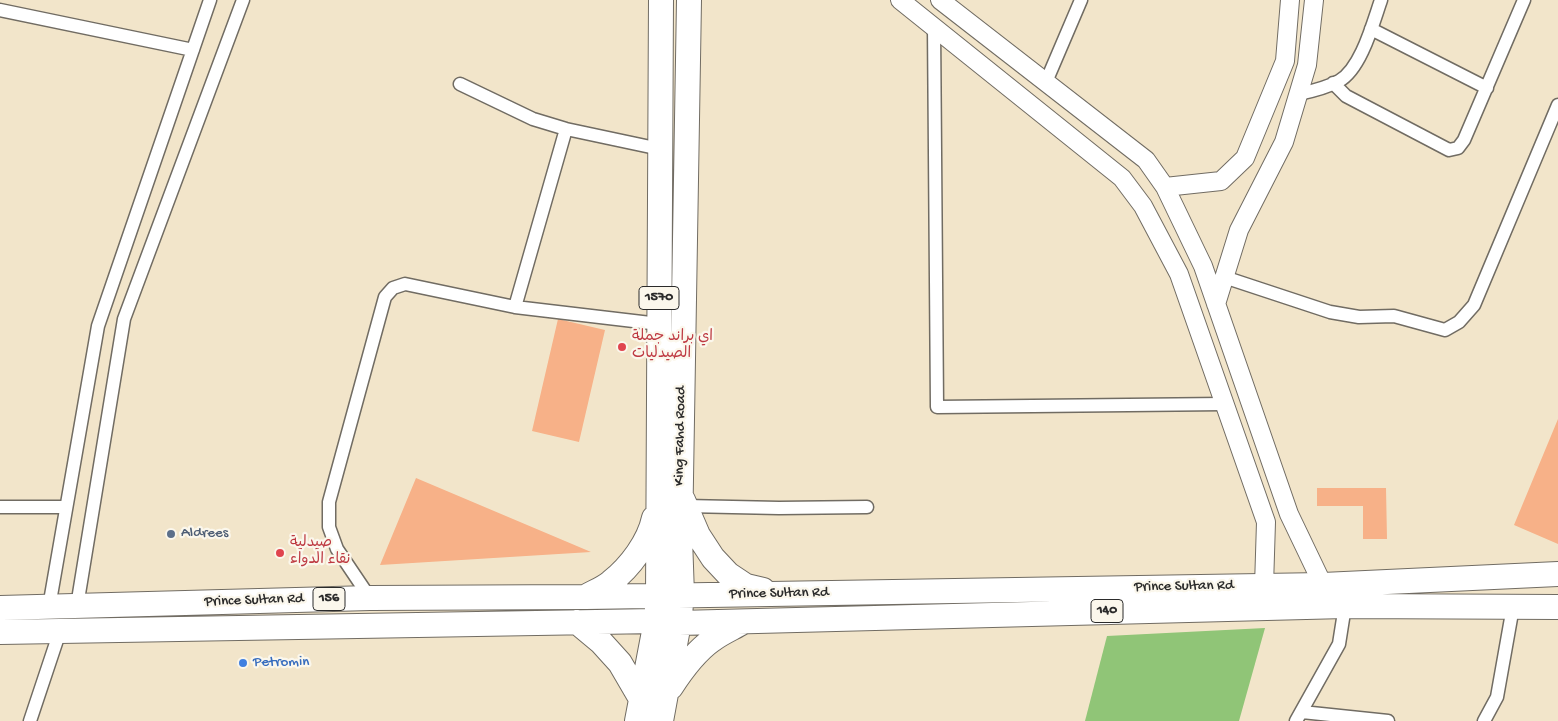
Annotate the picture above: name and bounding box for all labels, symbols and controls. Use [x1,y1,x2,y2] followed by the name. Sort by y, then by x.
[639,286,679,310] road number: 1570
[632,329,713,364] place label: اي براند جملة الصيدليات
[616,341,628,353] marker: اي براند جملة الصيدليات
[671,386,691,486] street label: King Fahd Road
[181,525,228,543] place label: Aldrees
[165,528,177,540] marker: Aldrees
[290,535,350,570] place label: صيدلية نقاء الدواء
[274,547,286,559] marker: صيدلية نقاء الدواء
[1134,577,1234,597] street label: Prince Sultan Rd
[729,584,829,604] street label: Prince Sultan Rd
[313,588,345,610] road number: 156
[204,590,304,612] street label: Prince Sultan Rd
[1091,600,1123,622] road number: 140
[253,654,309,672] place label: Petromin
[237,657,249,669] marker: Petromin

